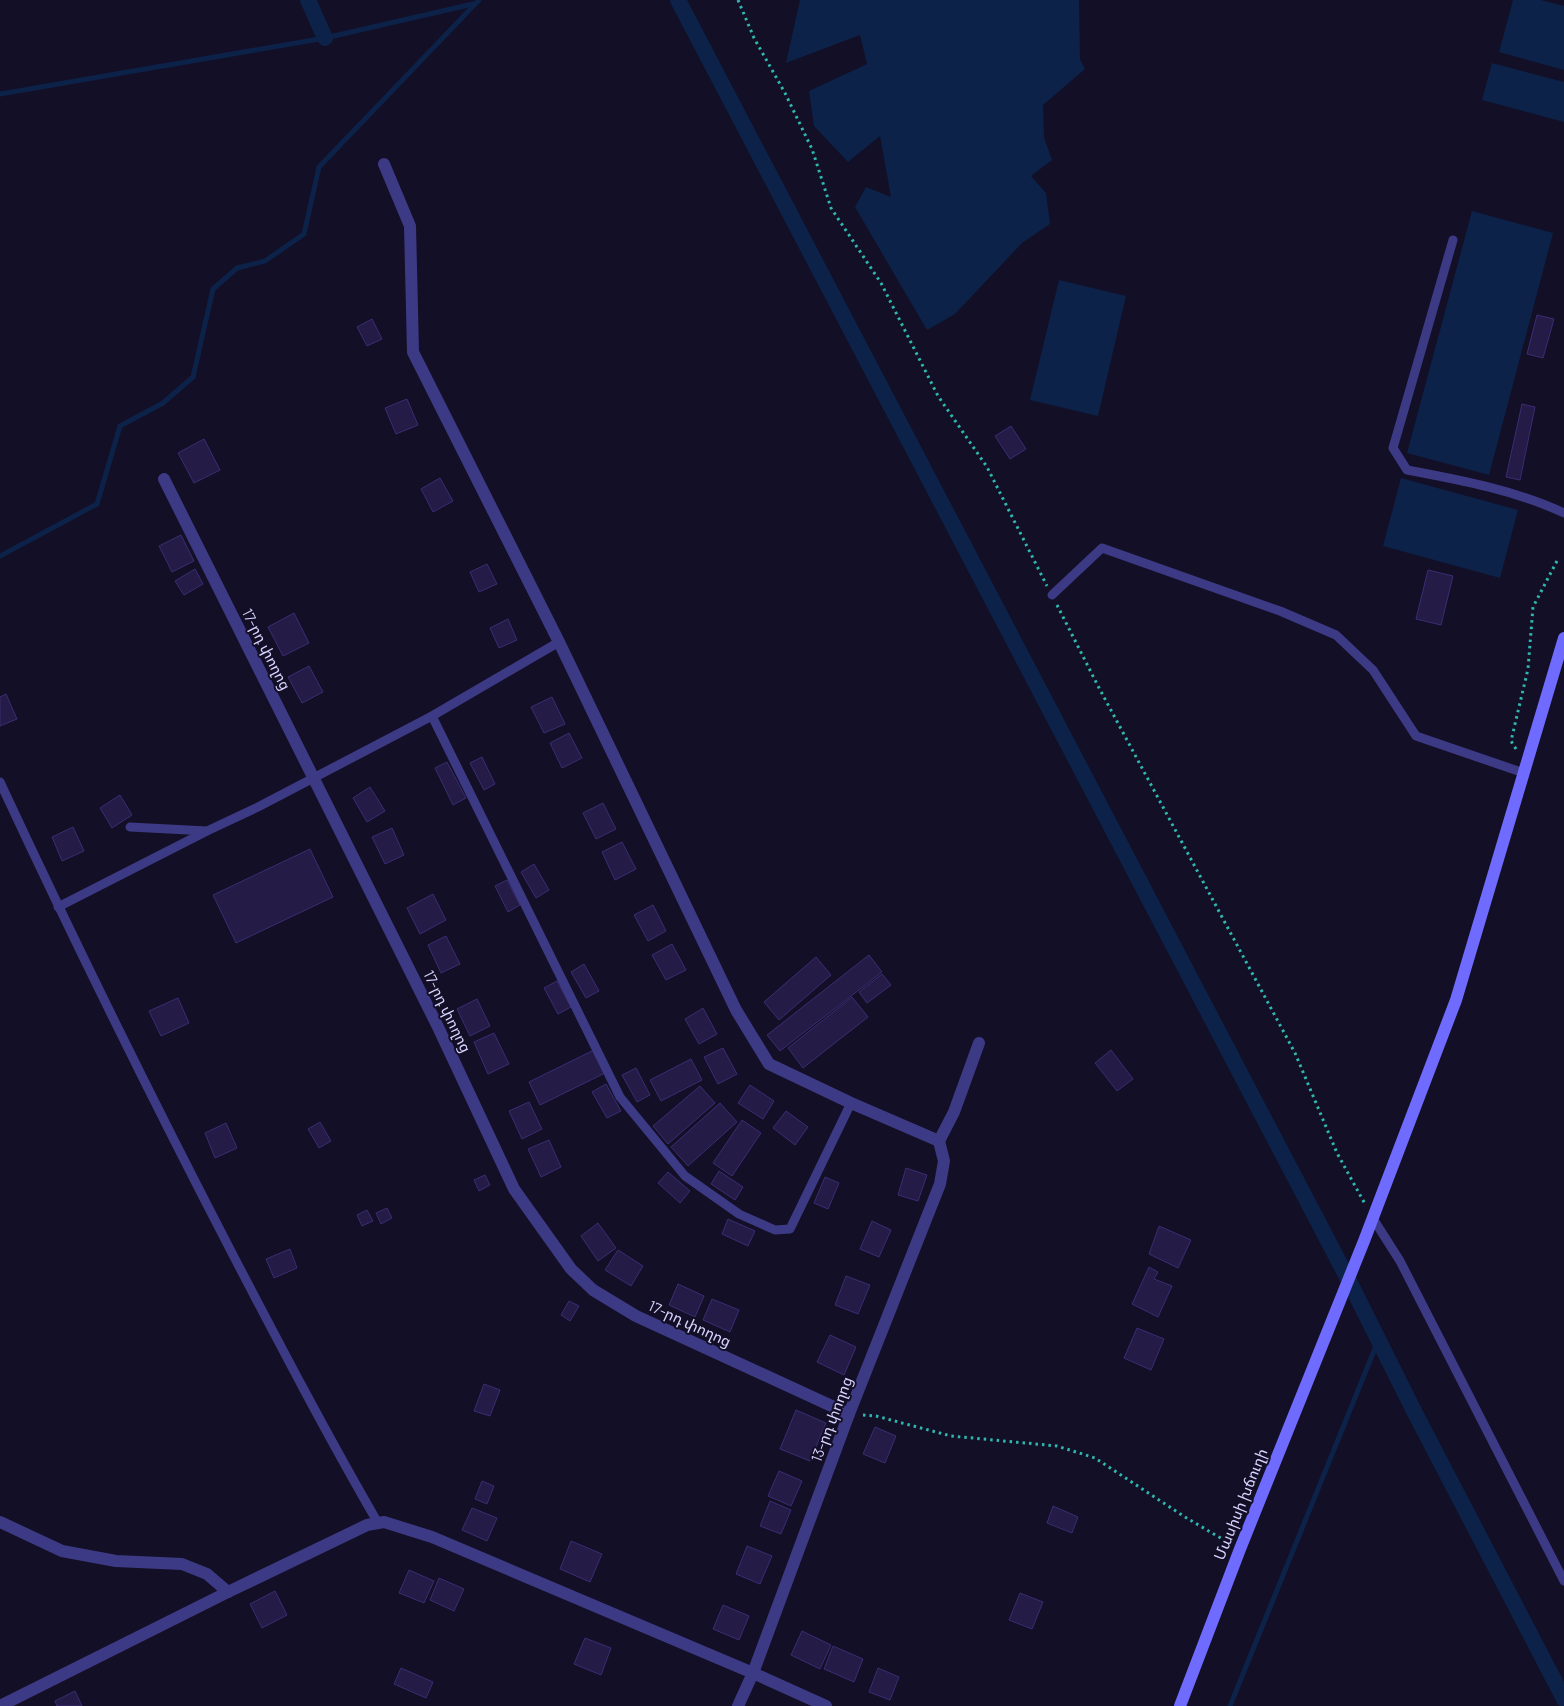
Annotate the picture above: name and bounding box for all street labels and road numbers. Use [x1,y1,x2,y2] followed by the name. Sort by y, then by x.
[238,605,295,693] street label: 17-րդ փողոց
[419,967,476,1056] street label: 17-րդ փողոց
[645,1296,734,1351] street label: 17-րդ փողոց
[806,1374,856,1465] street label: 13-րդ փողոց
[1209,1446,1271,1563] street label: Մասիսի խճուղի

